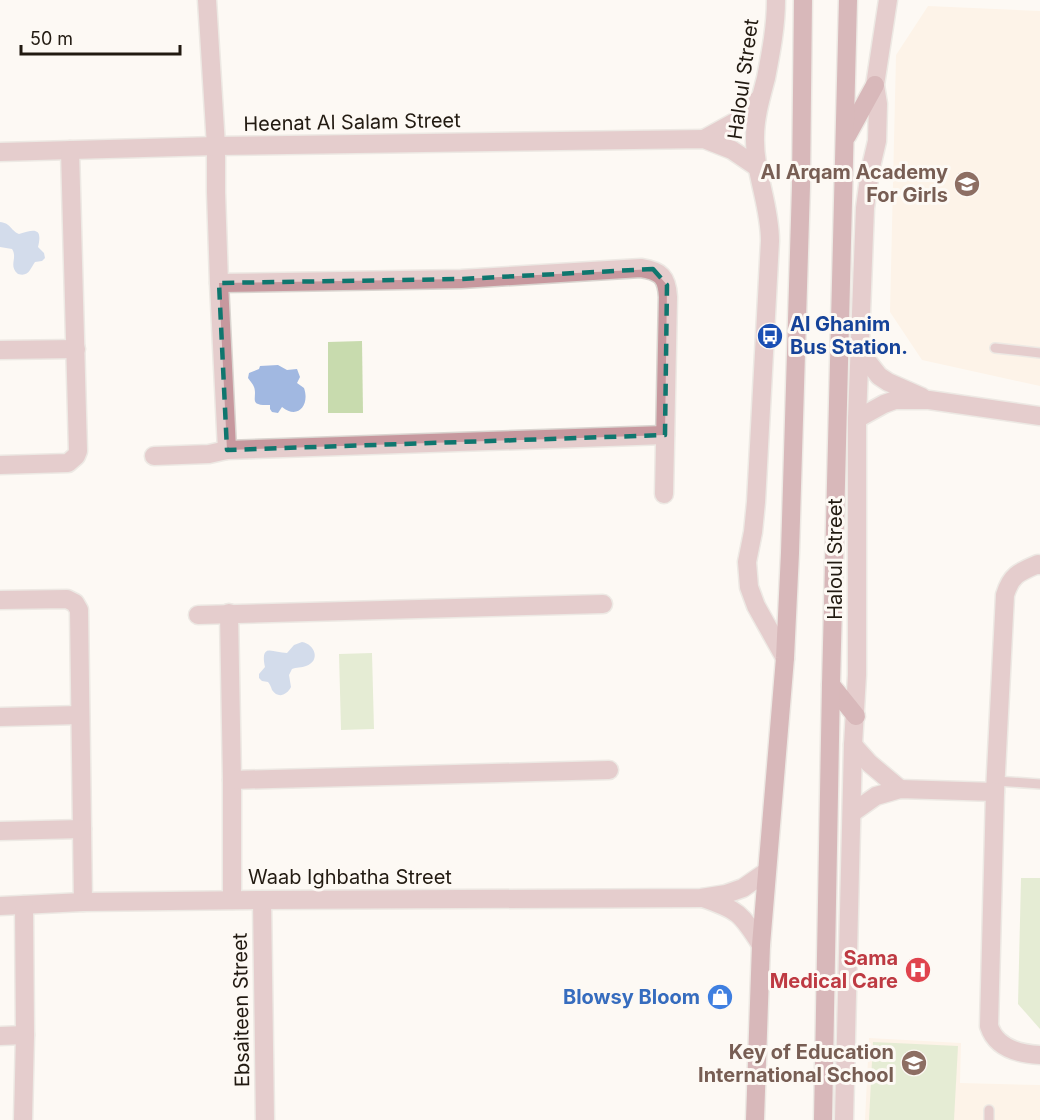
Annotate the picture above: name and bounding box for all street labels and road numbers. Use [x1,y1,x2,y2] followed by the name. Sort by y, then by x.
[723,17,763,141] street label: Haloul Street
[243,108,461,136] street label: Heenat Al Salam Street
[823,498,847,620] street label: Haloul Street
[248,865,452,889] street label: Waab Ighbatha Street
[228,932,254,1087] street label: Ebsaiteen Street

